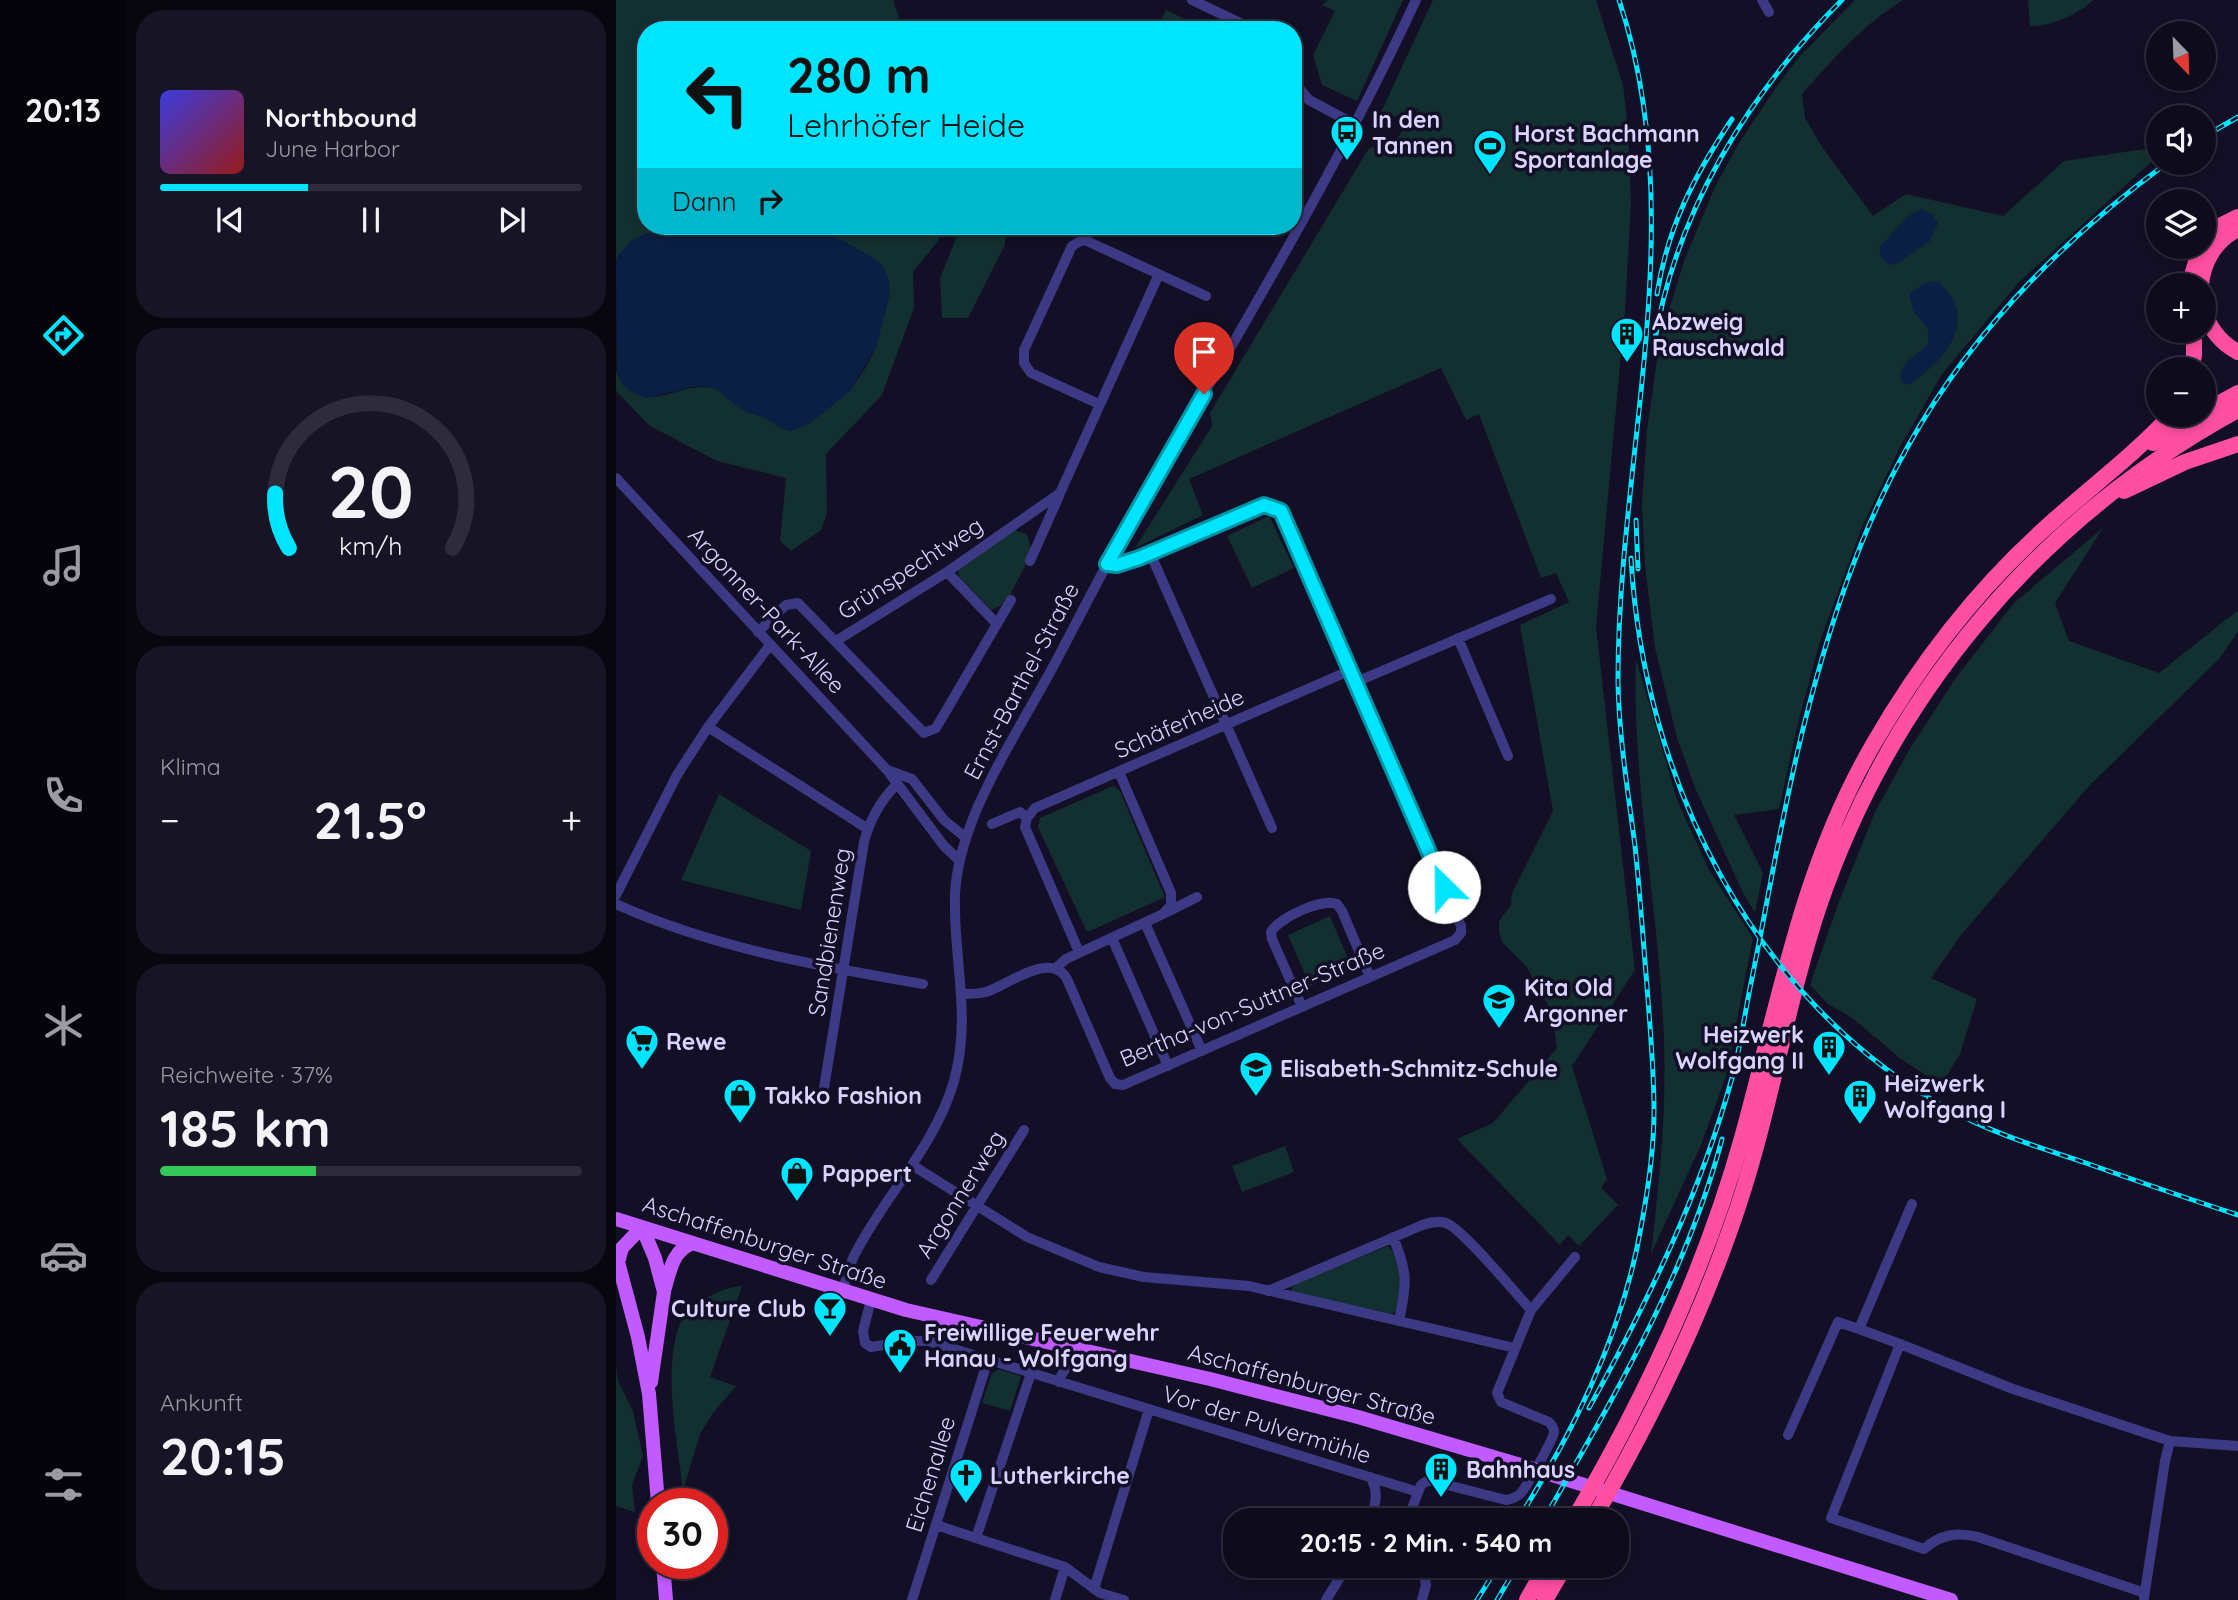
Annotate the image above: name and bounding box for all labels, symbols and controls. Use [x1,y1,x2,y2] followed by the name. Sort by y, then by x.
[2146,21,2216,91] north arrow
[2146,21,2216,427] map controls
[787,44,931,105] text: 280 m
[672,49,763,140] icon: left
[25,90,101,130] text: 20:13
[265,101,417,134] text: Northbound
[787,105,1025,145] text: Lehrhöfer Heide
[1372,105,1453,160] place label: In den Tannen
[2146,105,2216,175] button: sound
[1328,113,1366,162] bus stop icon: In den Tannen
[1514,119,1700,174] place label: Horst Bachmann Sportanlage
[1471,127,1509,176] sports icon: Horst Bachmann Sportanlage
[265,134,400,163] text: June Harbor
[751,182,789,220] icon: right
[672,185,737,218] text: Dann
[2146,189,2216,259] button: layers
[211,201,249,239] icon: previous
[352,201,390,239] icon: pause
[493,201,531,239] icon: next
[2146,273,2216,343] button: +
[1652,307,1785,362] place label: Abzweig Rauschwald
[39,311,88,360] icon: directions
[1608,315,1646,364] building icon: Abzweig Rauschwald
[1174,322,1234,394] pin
[1185,333,1223,371] icon: arrive
[2146,357,2216,427] button: −
[328,445,414,536] text: 20
[832,510,988,626] street label: Grünspechtweg
[682,521,852,699] street label: Argonner-Park-Allee
[339,530,403,561] text: km/h
[39,541,88,590] icon: music
[957,578,1085,784] street label: Ernst-Barthel-Straße
[1110,681,1248,765] street label: Schäferheide
[160,752,221,781] text: Klima
[39,771,88,820] icon: phone
[314,787,427,852] text: 21.5°
[160,796,180,844] text: −
[561,796,582,844] text: +
[801,846,857,1018] street label: Sandbienenweg
[1407,850,1481,924] position arrow
[1115,935,1389,1073] street label: Bertha-von-Suttner-Straße
[1524,973,1628,1028] place label: Kita Old Argonner
[1480,981,1518,1030] school or university icon: Kita Old Argonner
[39,1001,88,1050] icon: climate
[1676,1020,1804,1075] place label: Heizwerk Wolfgang II
[623,1022,661,1071] supermarket icon: Rewe
[666,1027,727,1056] place label: Rewe
[1810,1028,1848,1077] building icon: Heizwerk Wolfgang II
[1237,1049,1275,1098] school or university icon: Elisabeth-Schmitz-Schule
[1280,1054,1558,1083] place label: Elisabeth-Schmitz-Schule
[160,1060,333,1089] text: Reichweite · 37%
[1884,1069,2006,1124] place label: Heizwerk Wolfgang I
[721,1076,759,1125] shop icon: Takko Fashion
[1841,1077,1879,1126] building icon: Heizwerk Wolfgang I
[764,1081,922,1110] place label: Takko Fashion
[160,1095,331,1160] text: 185 km
[909,1125,1011,1263] street label: Argonnerweg
[778,1154,816,1203] shop icon: Pappert
[822,1159,912,1188] place label: Pappert
[639,1189,891,1295] street label: Aschaffenburger Straße
[39,1231,88,1280] icon: car
[811,1289,849,1338] bar icon: Culture Club
[671,1294,806,1323] place label: Culture Club
[924,1318,1159,1373] place label: Freiwillige Feuerwehr Hanau - Wolfgang
[881,1326,919,1375] public building icon: Freiwillige Feuerwehr Hanau - Wolfgang
[1185,1337,1439,1431] street label: Aschaffenburger Straße
[1159,1379,1375,1469] street label: Vor der Pulvermühle
[160,1388,243,1417] text: Ankunft
[899,1413,961,1535] street label: Eichenallee
[160,1423,286,1488] text: 20:15
[1422,1450,1460,1499] building icon: Bahnhaus
[1466,1455,1575,1484] place label: Bahnhaus
[947,1456,985,1505] church icon: Lutherkirche
[39,1460,88,1509] icon: filters
[990,1461,1130,1490] place label: Lutherkirche
[637,1488,728,1579] speed limit sign: 30
[1300,1526,1552,1559] text: 20:15 · 2 Min. · 540 m

